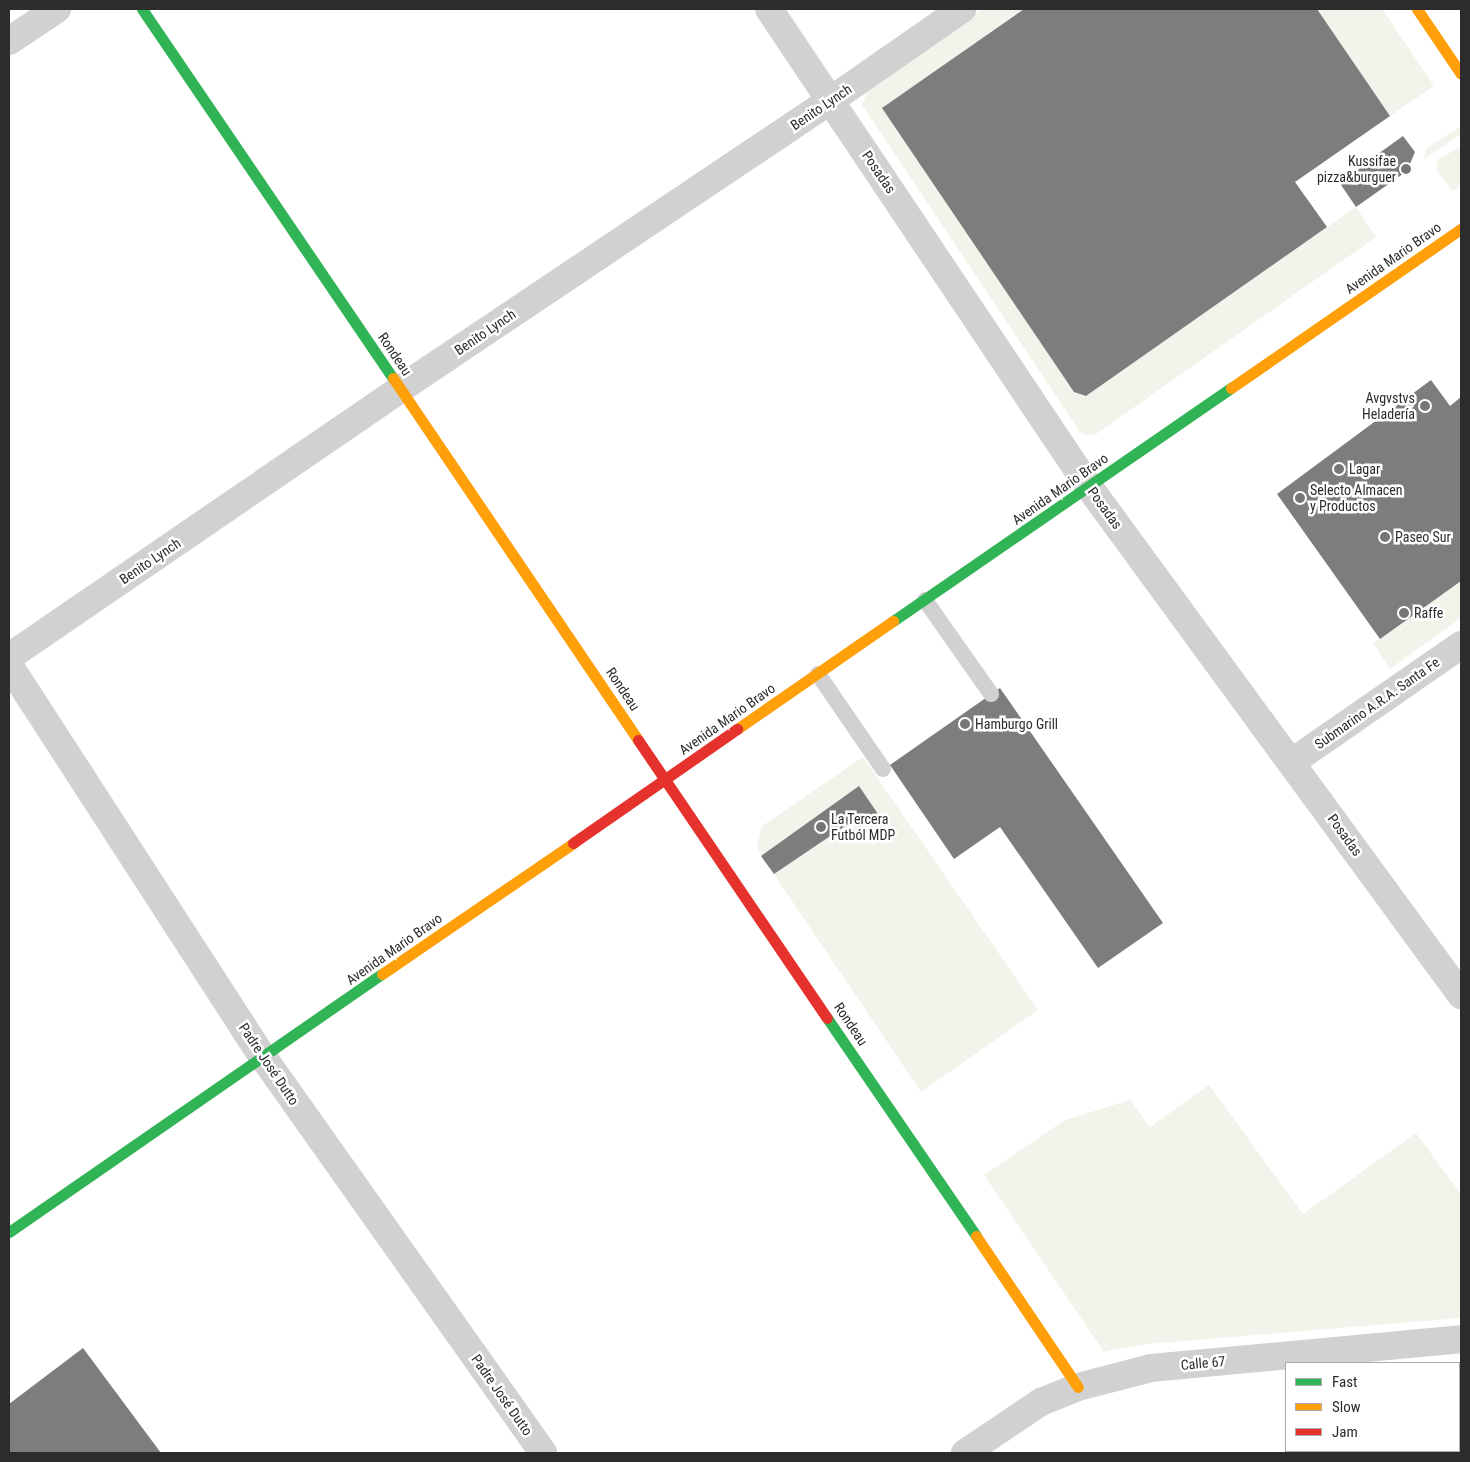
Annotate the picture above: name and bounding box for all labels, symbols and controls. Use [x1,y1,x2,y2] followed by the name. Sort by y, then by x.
[787,80,855,134] street label: Benito Lynch
[859,147,899,197] street label: Posadas
[1317,153,1396,186] place label: Kussifae pizza&burguer
[1400,163,1412,175] marker: Kussifae pizza&burguer
[1342,219,1444,297] street label: Avenida Mario Bravo
[451,305,519,359] street label: Benito Lynch
[375,329,415,379] street label: Rondeau
[1362,390,1415,422] place label: Avgvstvs Heladería
[1419,400,1431,412] marker: Avgvstvs Heladería
[1009,450,1111,528] street label: Avenida Mario Bravo
[1349,461,1380,477] place label: Lagar
[1333,463,1345,475] marker: Lagar
[1310,482,1403,514] place label: Selecto Almacen y Productos
[1084,484,1126,532] street label: Posadas
[1294,492,1306,504] marker: Selecto Almacen y Productos
[1395,529,1451,545] place label: Paseo Sur
[1379,531,1391,543] marker: Paseo Sur
[116,534,184,588] street label: Benito Lynch
[1414,605,1443,621] place label: Raffe
[1398,607,1410,619] marker: Raffe
[1311,654,1443,752] street label: Submarino A.R.A. Santa Fe
[603,664,643,714] street label: Rondeau
[676,680,778,758] street label: Avenida Mario Bravo
[975,716,1058,732] place label: Hamburgo Grill
[959,718,971,730] marker: Hamburgo Grill
[831,811,895,844] place label: La Tercera Futból MDP
[1324,811,1366,859] street label: Posadas
[815,821,827,833] marker: La Tercera Futból MDP
[343,910,445,988] street label: Avenida Mario Bravo
[831,999,871,1049] street label: Rondeau
[235,1020,303,1108] street label: Padre José Dutto
[468,1351,536,1439] street label: Padre José Dutto
[1180,1353,1226,1373] street label: Calle 67
[1285,1362,1460,1452] legend
[1332,1373,1357,1391] text: Fast
[1332,1398,1361,1416] text: Slow
[1332,1423,1358,1441] text: Jam

